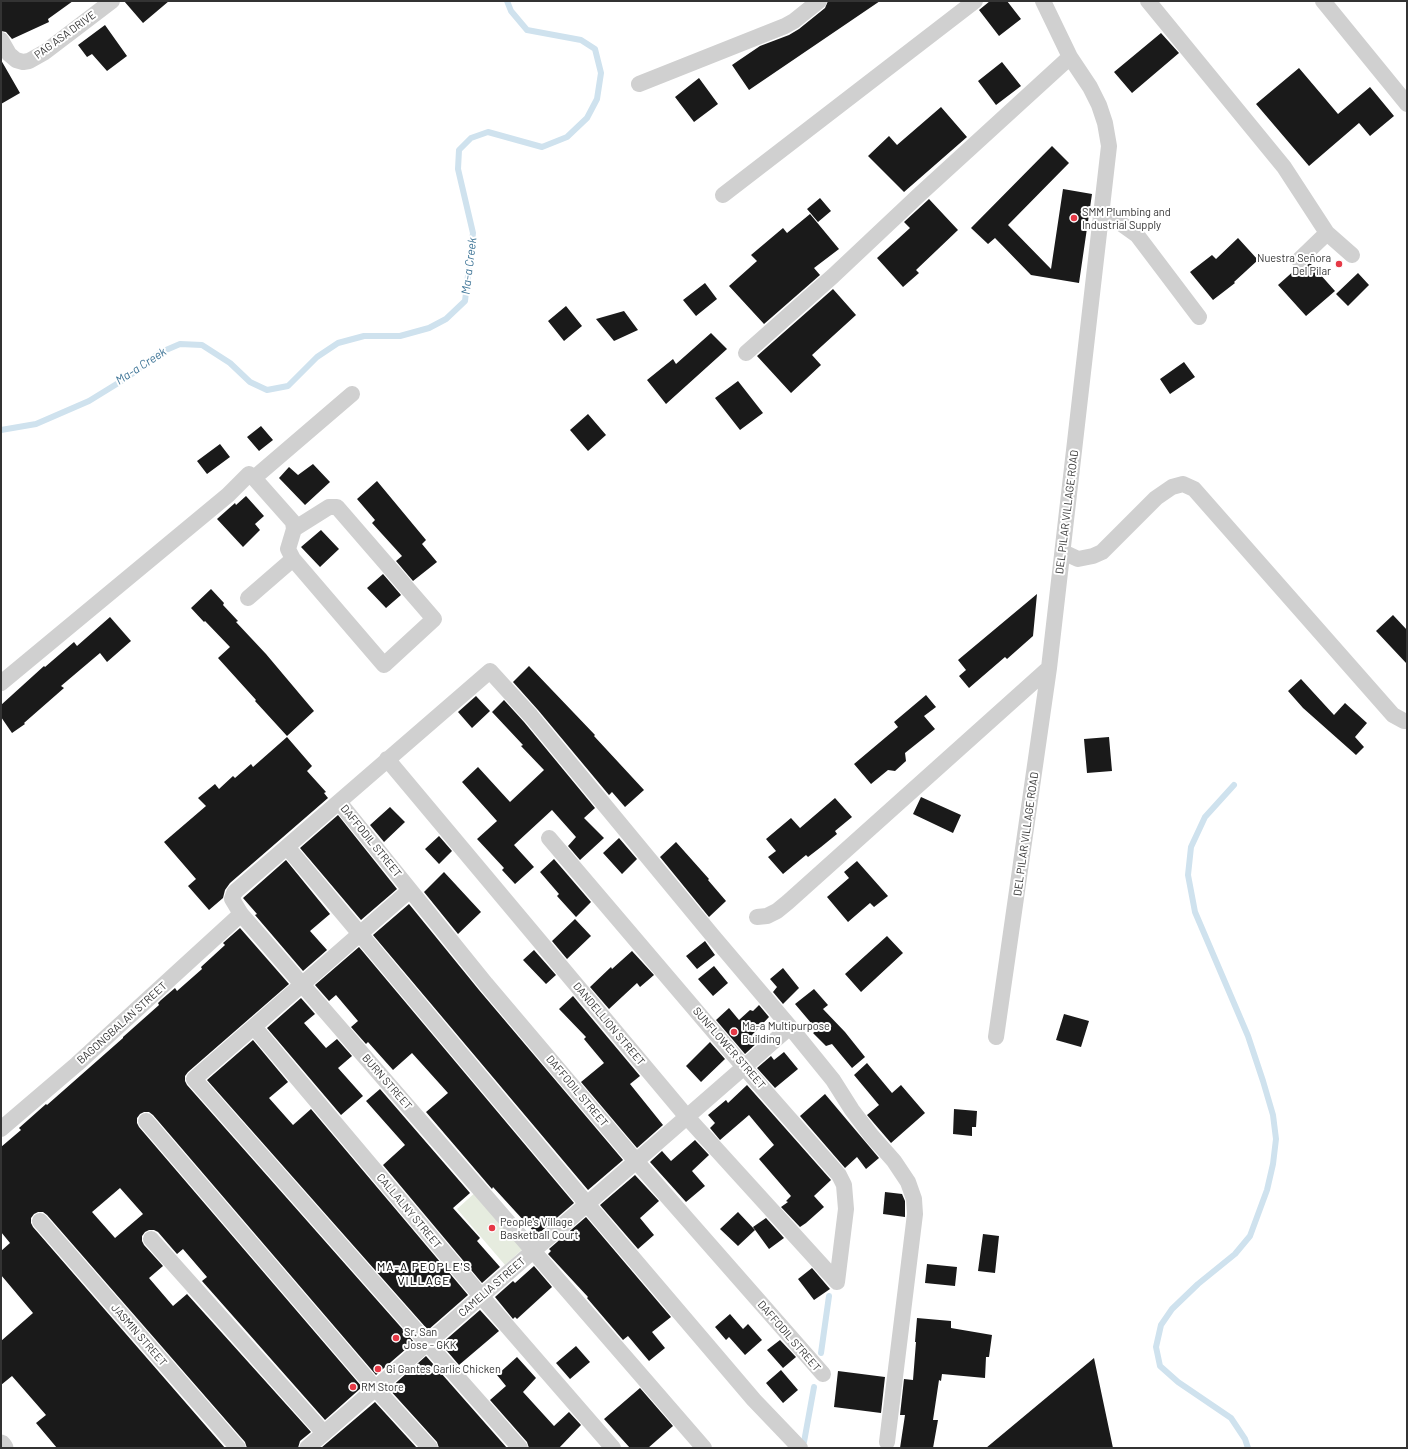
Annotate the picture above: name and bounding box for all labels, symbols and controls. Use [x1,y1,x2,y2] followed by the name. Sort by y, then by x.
[32,8,98,62] street label: PAG ASA DRIVE
[1082,205,1171,231] place label: SMM Plumbing and Industrial Supply
[1069,213,1079,223] marker: SMM Plumbing and Industrial Supply
[458,237,480,295] water label: Ma-a Creek
[1257,251,1331,277] place label: Nuestra Señora Del Pilar
[1334,259,1344,269] marker: Nuestra Señora Del Pilar
[113,344,169,388] water label: Ma-a Creek
[1053,449,1081,575] street label: DEL PILAR VILLAGE ROAD
[1011,771,1041,897] street label: DEL PILAR VILLAGE ROAD
[338,802,404,880] street label: DAFFODIL STREET
[74,979,170,1067] street label: BAGONGBALAN STREET
[570,980,648,1068] street label: DANDELLION STREET
[690,1004,768,1092] street label: SUNFLOWER STREET
[742,1019,830,1045] place label: Ma-a Multipurpose Building
[729,1027,739,1037] marker: Ma-a Multipurpose Building
[359,1052,415,1112] street label: BURN STREET
[543,1053,611,1129] street label: DAFFODIL STREET
[374,1171,444,1251] street label: CALLALNY STREET
[500,1215,578,1241] place label: People's Village Basketball Court
[487,1223,497,1233] marker: People's Village Basketball Court
[456,1254,528,1320] street label: CAMELIA STREET
[377,1260,471,1288] district label: MA-A PEOPLE'S VILLAGE
[755,1298,823,1374] street label: DAFFODIL STREET
[108,1301,170,1369] street label: JASMIN STREET
[404,1325,456,1351] place label: Sr. San Jose - GKK
[391,1333,401,1343] marker: Sr. San Jose - GKK
[386,1362,501,1376] place label: Gi Gantes Garlic Chicken
[373,1364,383,1374] marker: Gi Gantes Garlic Chicken
[361,1380,404,1394] place label: RM Store
[348,1382,358,1392] marker: RM Store

